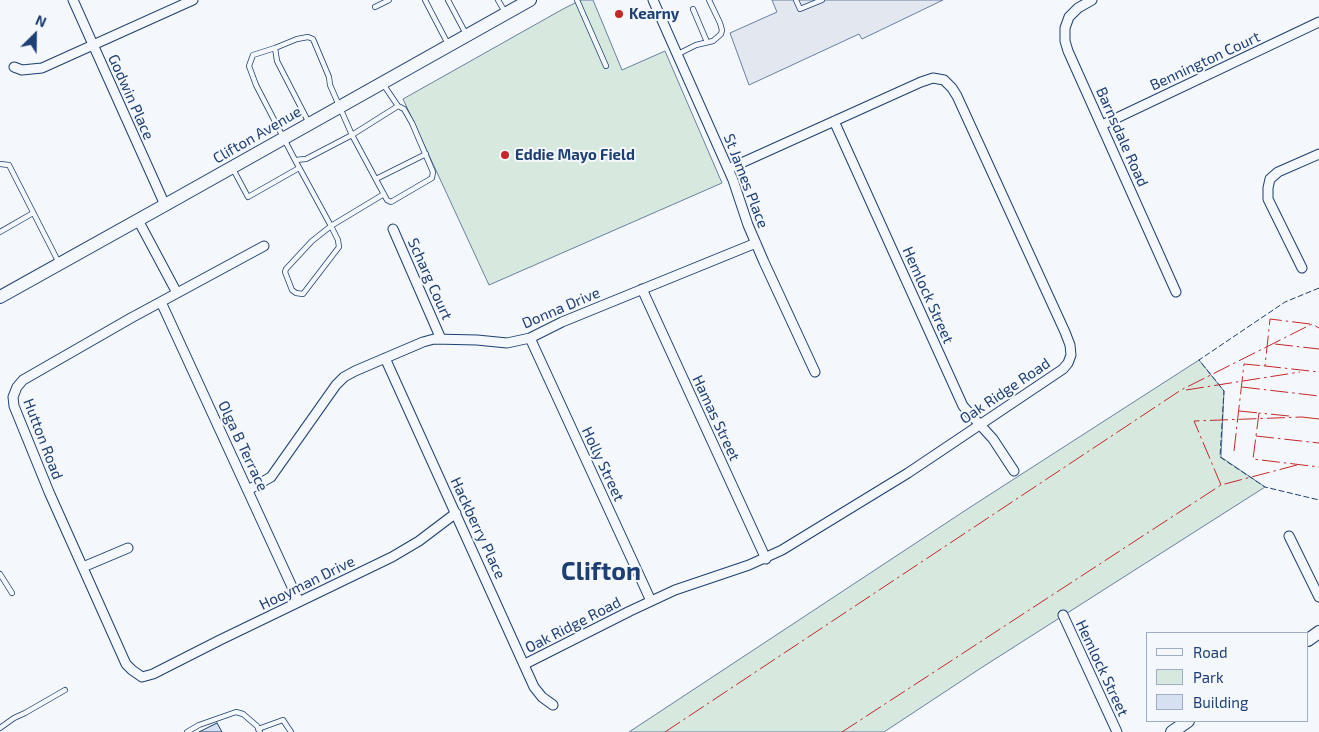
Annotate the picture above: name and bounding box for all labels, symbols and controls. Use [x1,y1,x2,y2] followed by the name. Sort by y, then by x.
[629,5,679,23] place label: Kearny
[613,8,625,20] marker: Kearny
[10,10,60,60] north arrow
[33,11,49,31] text: N
[1147,28,1263,94] street label: Bennington Court
[104,52,158,142] street label: Godwin Place
[1092,84,1152,190] street label: Barnsdale Road
[210,102,304,168] street label: Clifton Avenue
[720,131,772,231] street label: St James Place
[515,146,635,164] place label: Eddie Mayo Field
[499,149,511,161] marker: Eddie Mayo Field
[404,235,456,323] street label: Scharg Court
[899,244,957,346] street label: Hemlock Street
[519,283,603,333] street label: Donna Drive
[956,354,1054,428] street label: Oak Ridge Road
[688,372,744,464] street label: Hamas Street
[19,396,67,482] street label: Hutton Road
[214,398,272,494] street label: Olga B Terrace
[578,424,628,504] street label: Holly Street
[447,474,509,582] street label: Hackberry Place
[256,552,358,614] street label: Hooyman Drive
[561,557,641,587] district label: Clifton
[522,593,624,657] street label: Oak Ridge Road
[1072,617,1132,719] street label: Hemlock Street
[1146,632,1309,722] legend
[1193,643,1228,661] text: Road
[1193,668,1224,686] text: Park
[1193,693,1248,711] text: Building

